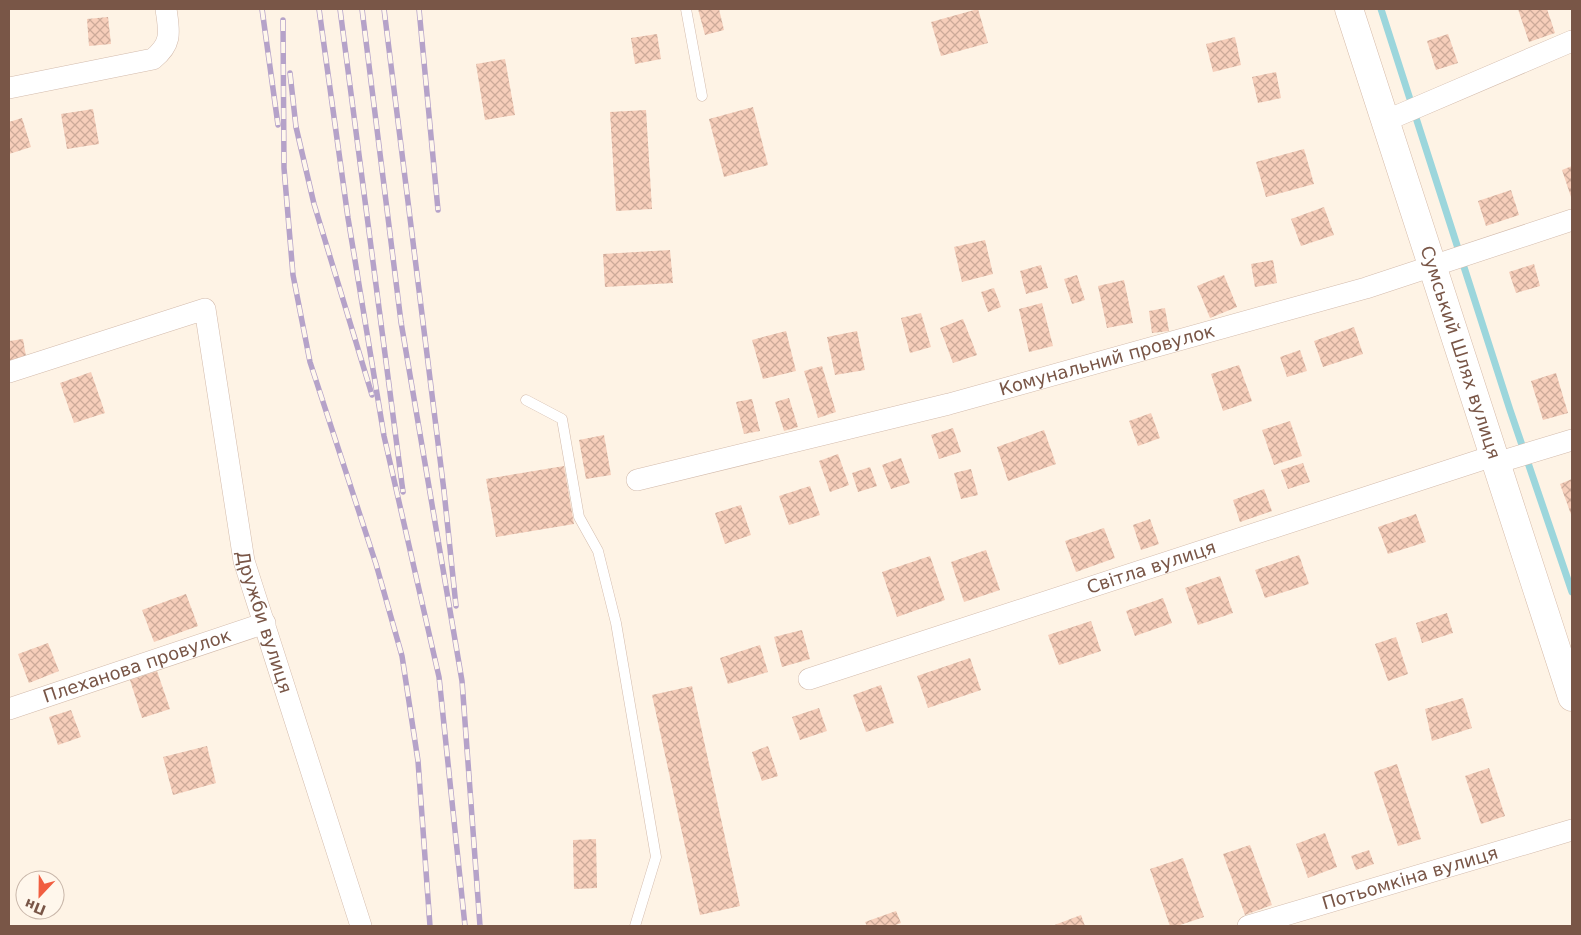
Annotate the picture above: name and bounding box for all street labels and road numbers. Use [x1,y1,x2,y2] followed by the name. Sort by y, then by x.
[1416,243,1505,462] street label: Сумський Шлях вулиця
[997,320,1217,400] street label: Комунальний провулок
[1084,536,1218,598] street label: Світла вулиця
[233,549,297,696] street label: Дружби вулиця
[40,624,234,707] street label: Плеханова провулок
[1320,842,1500,913] street label: Потьомкіна вулиця

